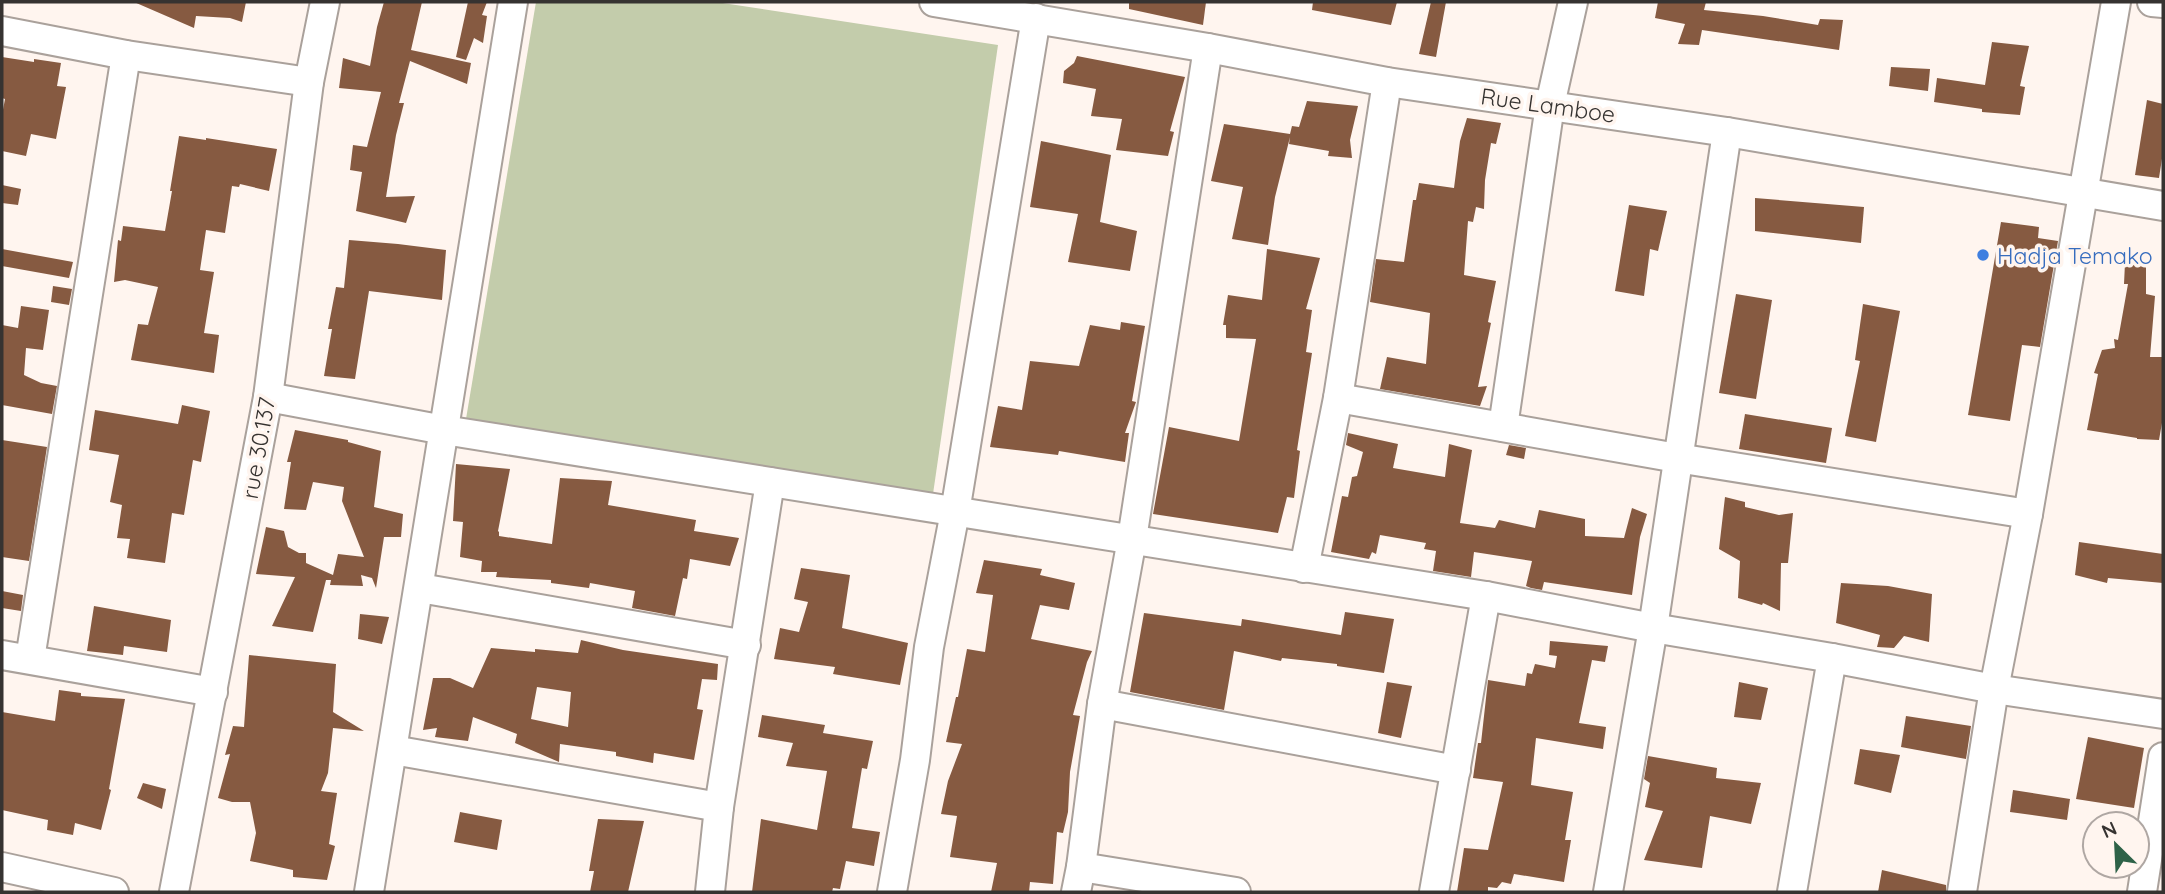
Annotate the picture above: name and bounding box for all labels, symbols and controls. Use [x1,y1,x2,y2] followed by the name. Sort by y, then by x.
[1479,81,1617,129] street label: Rue Lamboe
[1997,241,2153,270] place label: Hadja Temako
[1975,247,1991,263] marker: Hadja Temako
[235,395,281,501] street label: rue 30.137
[2081,810,2151,880] north arrow
[2098,816,2120,843] text: N

